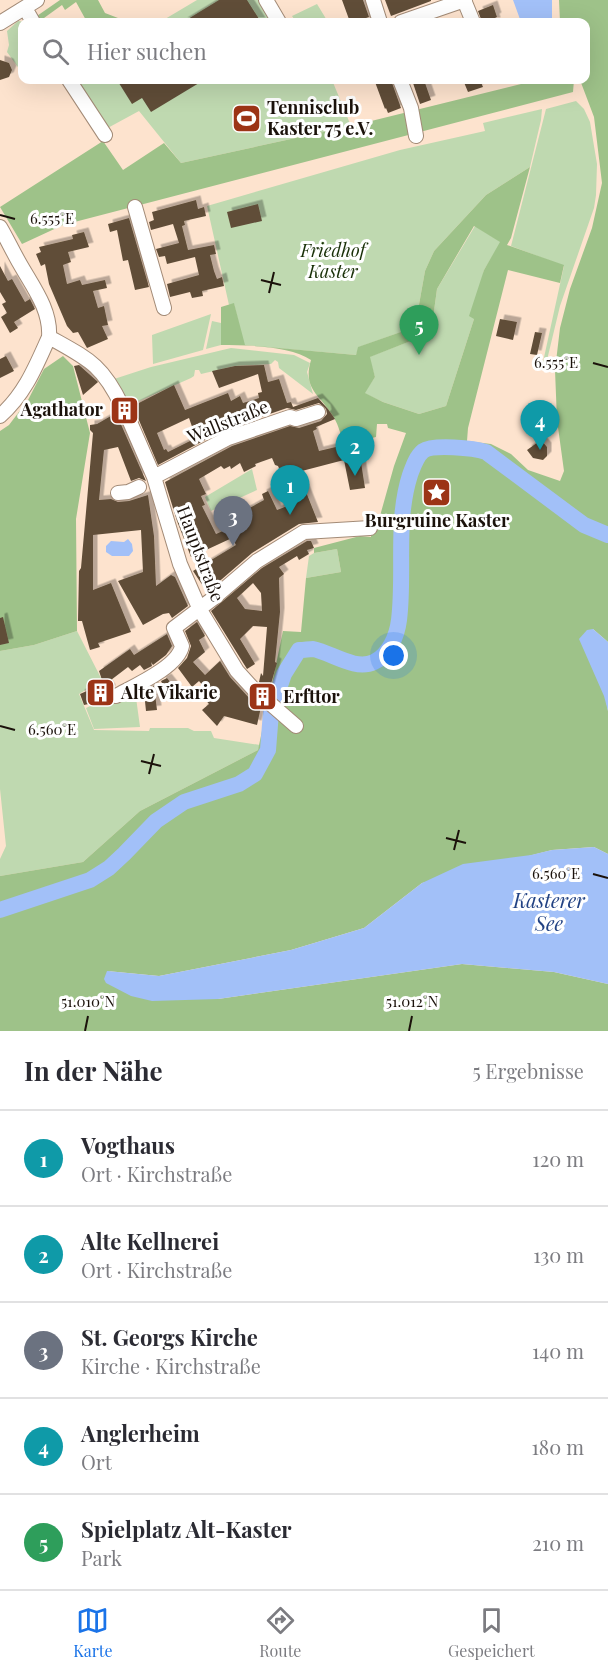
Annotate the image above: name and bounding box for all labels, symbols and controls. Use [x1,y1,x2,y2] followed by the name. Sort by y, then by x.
[18,18,590,84] search box
[39,35,72,68] icon: search
[87,36,207,66] text: Hier suchen
[267,95,373,140] place label: Tennisclub Kaster 75 e.V.
[230,102,262,134] sports icon: Tennisclub Kaster 75 e.V.
[30,208,74,228] text: 6.555°E
[300,238,369,283] park label: Friedhof Kaster
[400,306,438,355] pin: 5
[534,352,578,372] text: 6.555°E
[108,394,140,426] building icon: Agathator
[182,394,272,449] street label: Wallstraße
[19,397,104,421] place label: Agathator
[520,400,560,450] pin: 4
[336,426,374,476] pin: 2
[270,466,310,515] pin: 1
[421,476,453,508] place icon: Burgruine Kaster
[214,496,252,546] pin: 3
[172,502,230,605] street label: Hauptstraße
[365,508,510,532] place label: Burgruine Kaster
[379,641,408,670] your location
[84,677,116,709] building icon: Alte Vikarie
[120,680,218,704] place label: Alte Vikarie
[246,681,278,713] building icon: Erfttor
[283,684,340,708] place label: Erfttor
[28,719,76,739] text: 6.560°E
[532,863,580,883] text: 6.560°E
[512,886,586,936] water label: Kasterer See
[61,991,116,1011] text: 51.010°N
[386,991,439,1011] text: 51.012°N
[24,1053,163,1088] text: In der Nähe
[472,1057,584,1084] text: 5 Ergebnisse
[81,1130,175,1160] text: Vogthaus
[40,1145,47,1172] text: 1
[532,1145,584,1172] text: 120 m
[81,1160,232,1187] text: Ort · Kirchstraße
[81,1226,219,1256] text: Alte Kellnerei
[38,1241,49,1268] text: 2
[533,1241,584,1268] text: 130 m
[81,1256,232,1283] text: Ort · Kirchstraße
[81,1322,258,1352] text: St. Georgs Kirche
[39,1337,48,1364] text: 3
[532,1337,584,1364] text: 140 m
[81,1352,261,1379] text: Kirche · Kirchstraße
[81,1418,200,1448] text: Anglerheim
[38,1433,49,1460] text: 4
[531,1433,584,1460] text: 180 m
[81,1448,112,1475] text: Ort
[81,1514,292,1544] text: Spielplatz Alt-Kaster
[39,1529,48,1556] text: 5
[532,1529,584,1556] text: 210 m
[81,1544,122,1571] text: Park
[73,1604,113,1661] tab: Karte
[259,1604,301,1661] tab: Route
[448,1604,535,1661] tab: Gespeichert

